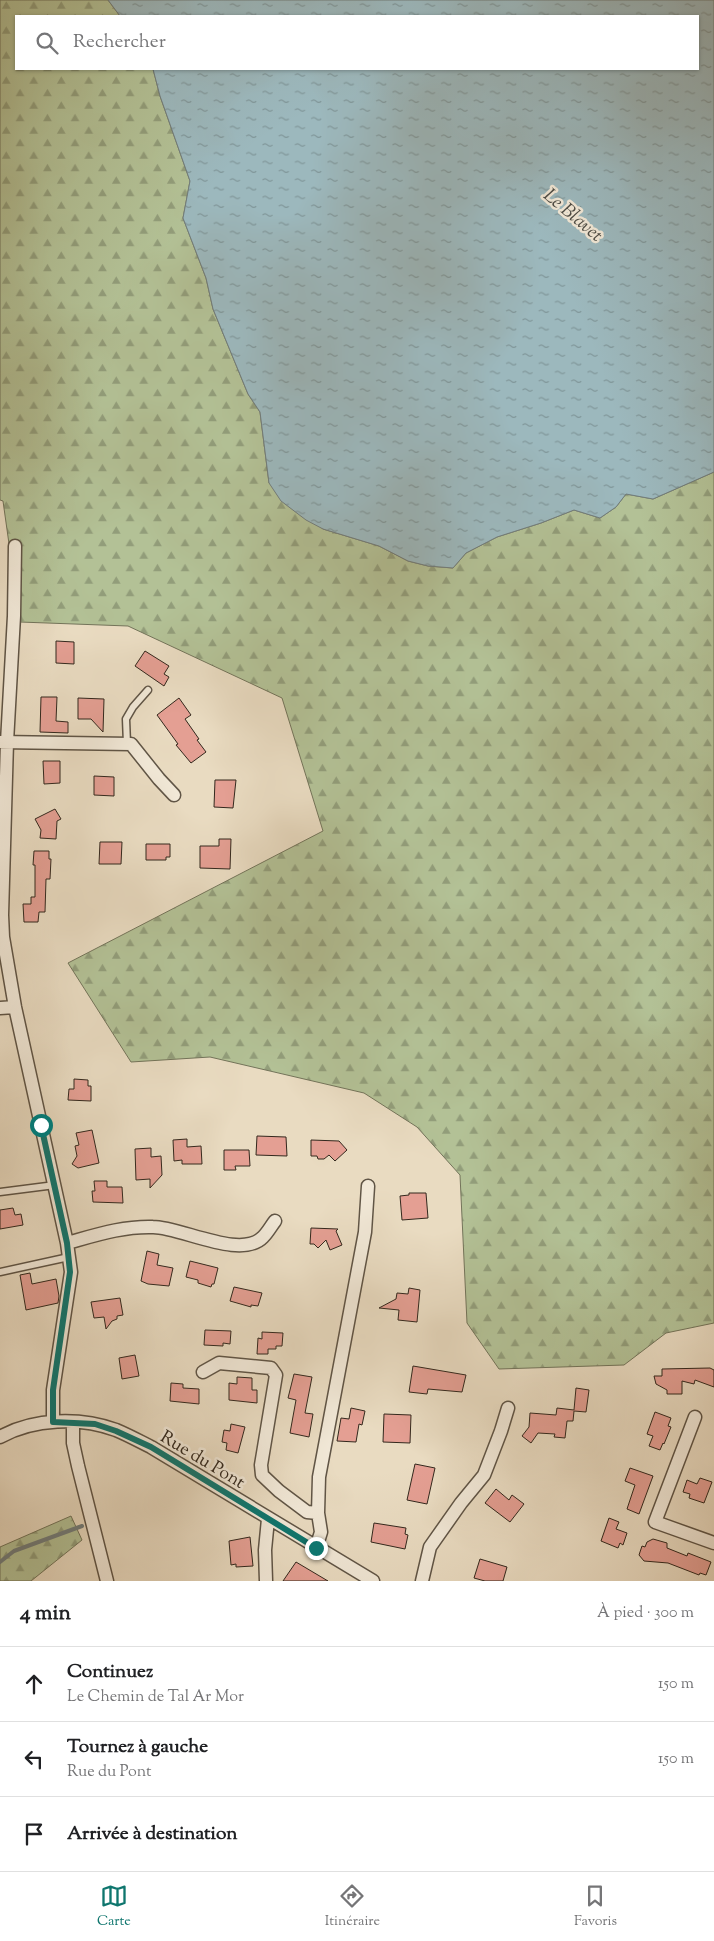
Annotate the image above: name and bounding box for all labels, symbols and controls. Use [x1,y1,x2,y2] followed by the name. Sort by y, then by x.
[15,15,699,70] search box
[33,29,61,57] icon: search
[73,29,166,56] text: Rechercher
[537,183,608,249] water label: Le Blavet
[30,1114,53,1137] route start
[155,1425,249,1496] street label: Rue du Pont
[305,1537,328,1560] route end
[20,1599,71,1629] text: 4 min
[597,1602,694,1625] text: À pied · 300 m
[67,1659,153,1686] text: Continuez
[20,1670,48,1698] icon: ahead
[658,1673,694,1696] text: 150 m
[67,1686,244,1709] text: Le Chemin de Tal Ar Mor
[67,1734,208,1761] text: Tournez à gauche
[20,1745,48,1773] icon: left
[658,1748,694,1771] text: 150 m
[67,1761,151,1784] text: Rue du Pont
[20,1820,48,1848] icon: arrive
[67,1821,238,1848] text: Arrivée à destination
[97,1882,131,1932] tab: Carte
[325,1882,380,1932] tab: Itinéraire
[574,1882,617,1932] tab: Favoris

